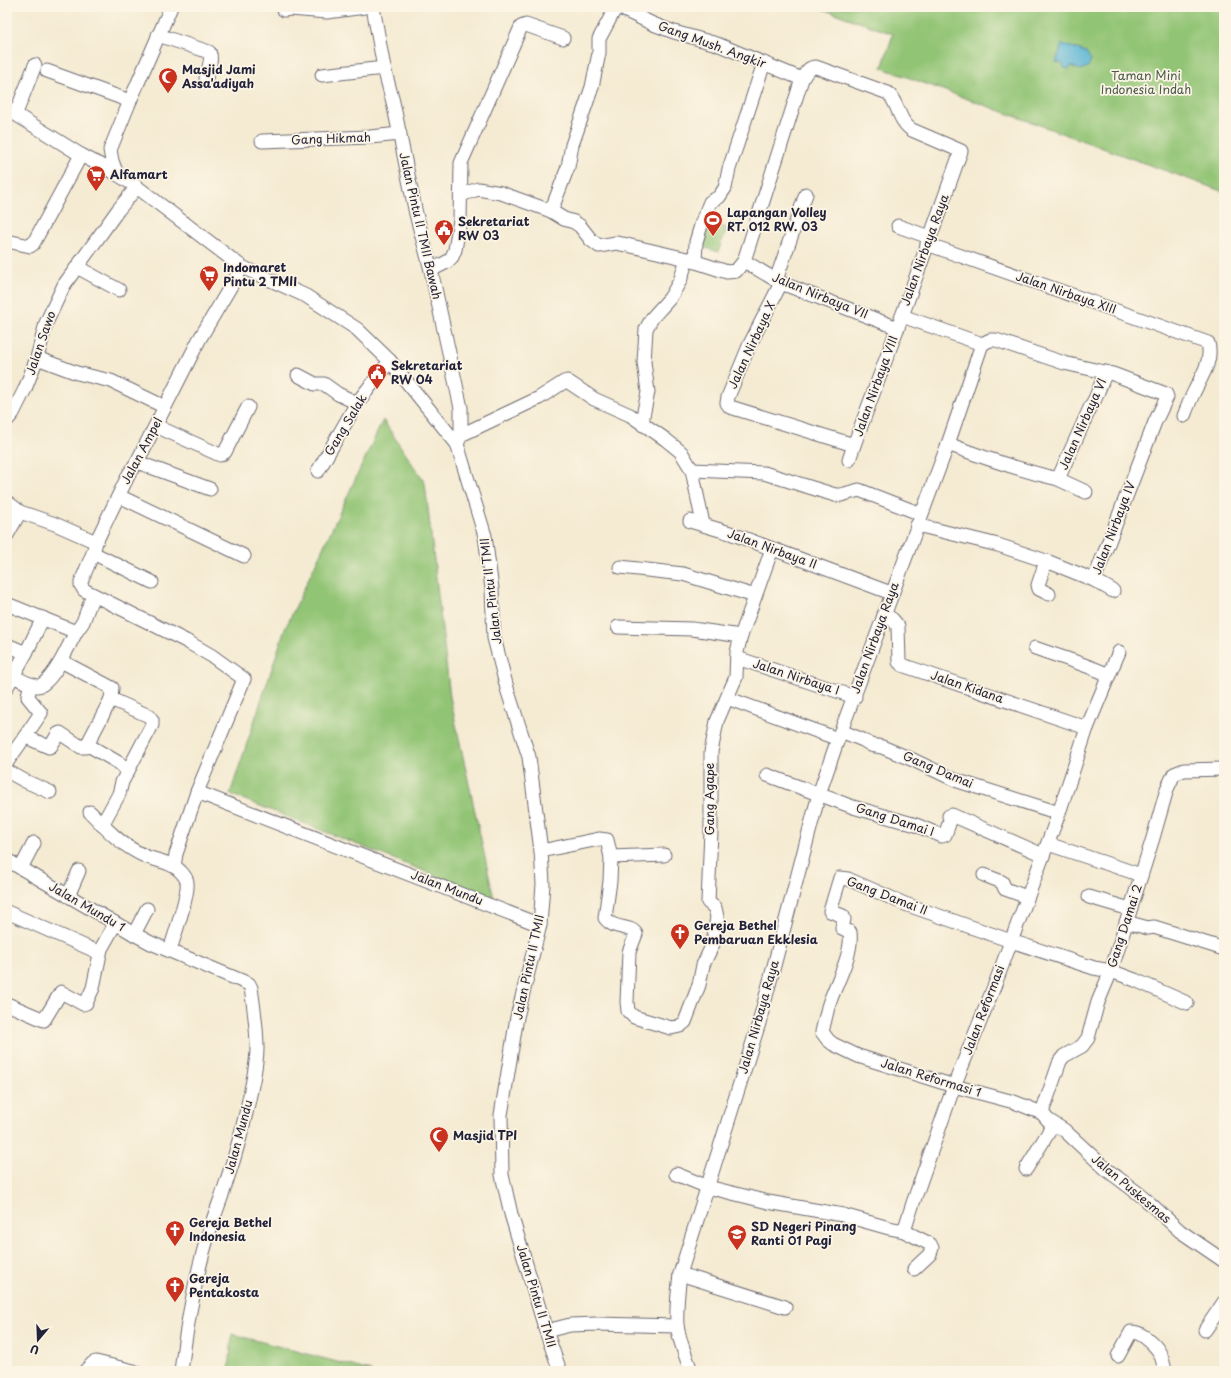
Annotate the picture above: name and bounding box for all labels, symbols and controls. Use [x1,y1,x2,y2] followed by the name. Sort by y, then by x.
[656,16,769,72] street label: Gang Mush. Angkir
[181,60,256,92] place label: Masjid Jami Assa'adiyah
[157,66,179,94] mosque icon: Masjid Jami Assa'adiyah
[1101,66,1191,98] park label: Taman Mini Indonesia Indah
[291,128,371,148] street label: Gang Hikmah
[395,150,447,301] street label: Jalan Pintu II TMII Bawah
[85,164,107,192] supermarket icon: Alfamart
[110,165,168,183] place label: Alfamart
[896,191,953,308] street label: Jalan Nirbaya Raya
[727,203,827,235] place label: Lapangan Volley RT. 012 RW. 03
[702,209,724,237] sports icon: Lapangan Volley RT. 012 RW. 03
[458,212,530,244] place label: Sekretariat RW 03
[433,218,455,246] public building icon: Sekretariat RW 03
[223,258,297,290] place label: Indomaret Pintu 2 TMII
[198,264,220,292] supermarket icon: Indomaret Pintu 2 TMII
[1014,266,1119,318] street label: Jalan Nirbaya XIII
[770,268,871,323] street label: Jalan Nirbaya VII
[723,298,779,391] street label: Jalan Nirbaya X
[21,308,60,377] street label: Jalan Sawo
[848,333,902,439] street label: Jalan Nirbaya VIII
[391,356,463,388] place label: Sekretariat RW 04
[366,362,388,390] public building icon: Sekretariat RW 04
[1054,375,1110,472] street label: Jalan Nirbaya VI
[320,390,371,459] street label: Gang Salak
[116,414,166,487] street label: Jalan Ampel
[1087,478,1139,577] street label: Jalan Nirbaya IV
[725,524,820,573] street label: Jalan Nirbaya II
[475,537,505,645] street label: Jalan Pintu II TMII
[846,579,903,696] street label: Jalan Nirbaya Raya
[751,654,842,699] street label: Jalan Nirbaya I
[929,665,1007,707] street label: Jalan Kidana
[900,746,976,792] street label: Gang Damai
[700,763,718,835] street label: Gang Agape
[854,798,937,840] street label: Gang Damai I
[409,865,486,909] street label: Jalan Mundu
[844,871,931,919] street label: Gang Damai II
[46,877,129,935] street label: Jalan Mundu 1
[1102,882,1146,970] street label: Gang Damai 2
[508,913,548,1021] street label: Jalan Pintu II TMII
[694,916,819,948] place label: Gereja Bethel Pembaruan Ekklesia
[669,922,691,950] church icon: Gereja Bethel Pembaruan Ekklesia
[733,958,783,1076] street label: Jalan Nirbaya Raya
[958,962,1008,1057] street label: Jalan Reformasi
[879,1053,984,1101] street label: Jalan Reformasi 1
[219,1098,257,1176] street label: Jalan Mundu
[428,1125,450,1153] mosque icon: Masjid TPI
[453,1126,517,1144] place label: Masjid TPI
[1088,1150,1176,1227] street label: Jalan Puskesmas
[189,1213,272,1245] place label: Gereja Bethel Indonesia
[751,1217,856,1249] place label: SD Negeri Pinang Ranti 01 Pagi
[164,1219,186,1247] church icon: Gereja Bethel Indonesia
[726,1223,748,1251] school or university icon: SD Negeri Pinang Ranti 01 Pagi
[513,1242,561,1350] street label: Jalan Pintu II TMII
[189,1269,259,1301] place label: Gereja Pentakosta
[164,1275,186,1303] church icon: Gereja Pentakosta
[18,1320,58,1360] north arrow
[28,1341,41,1359] text: U

